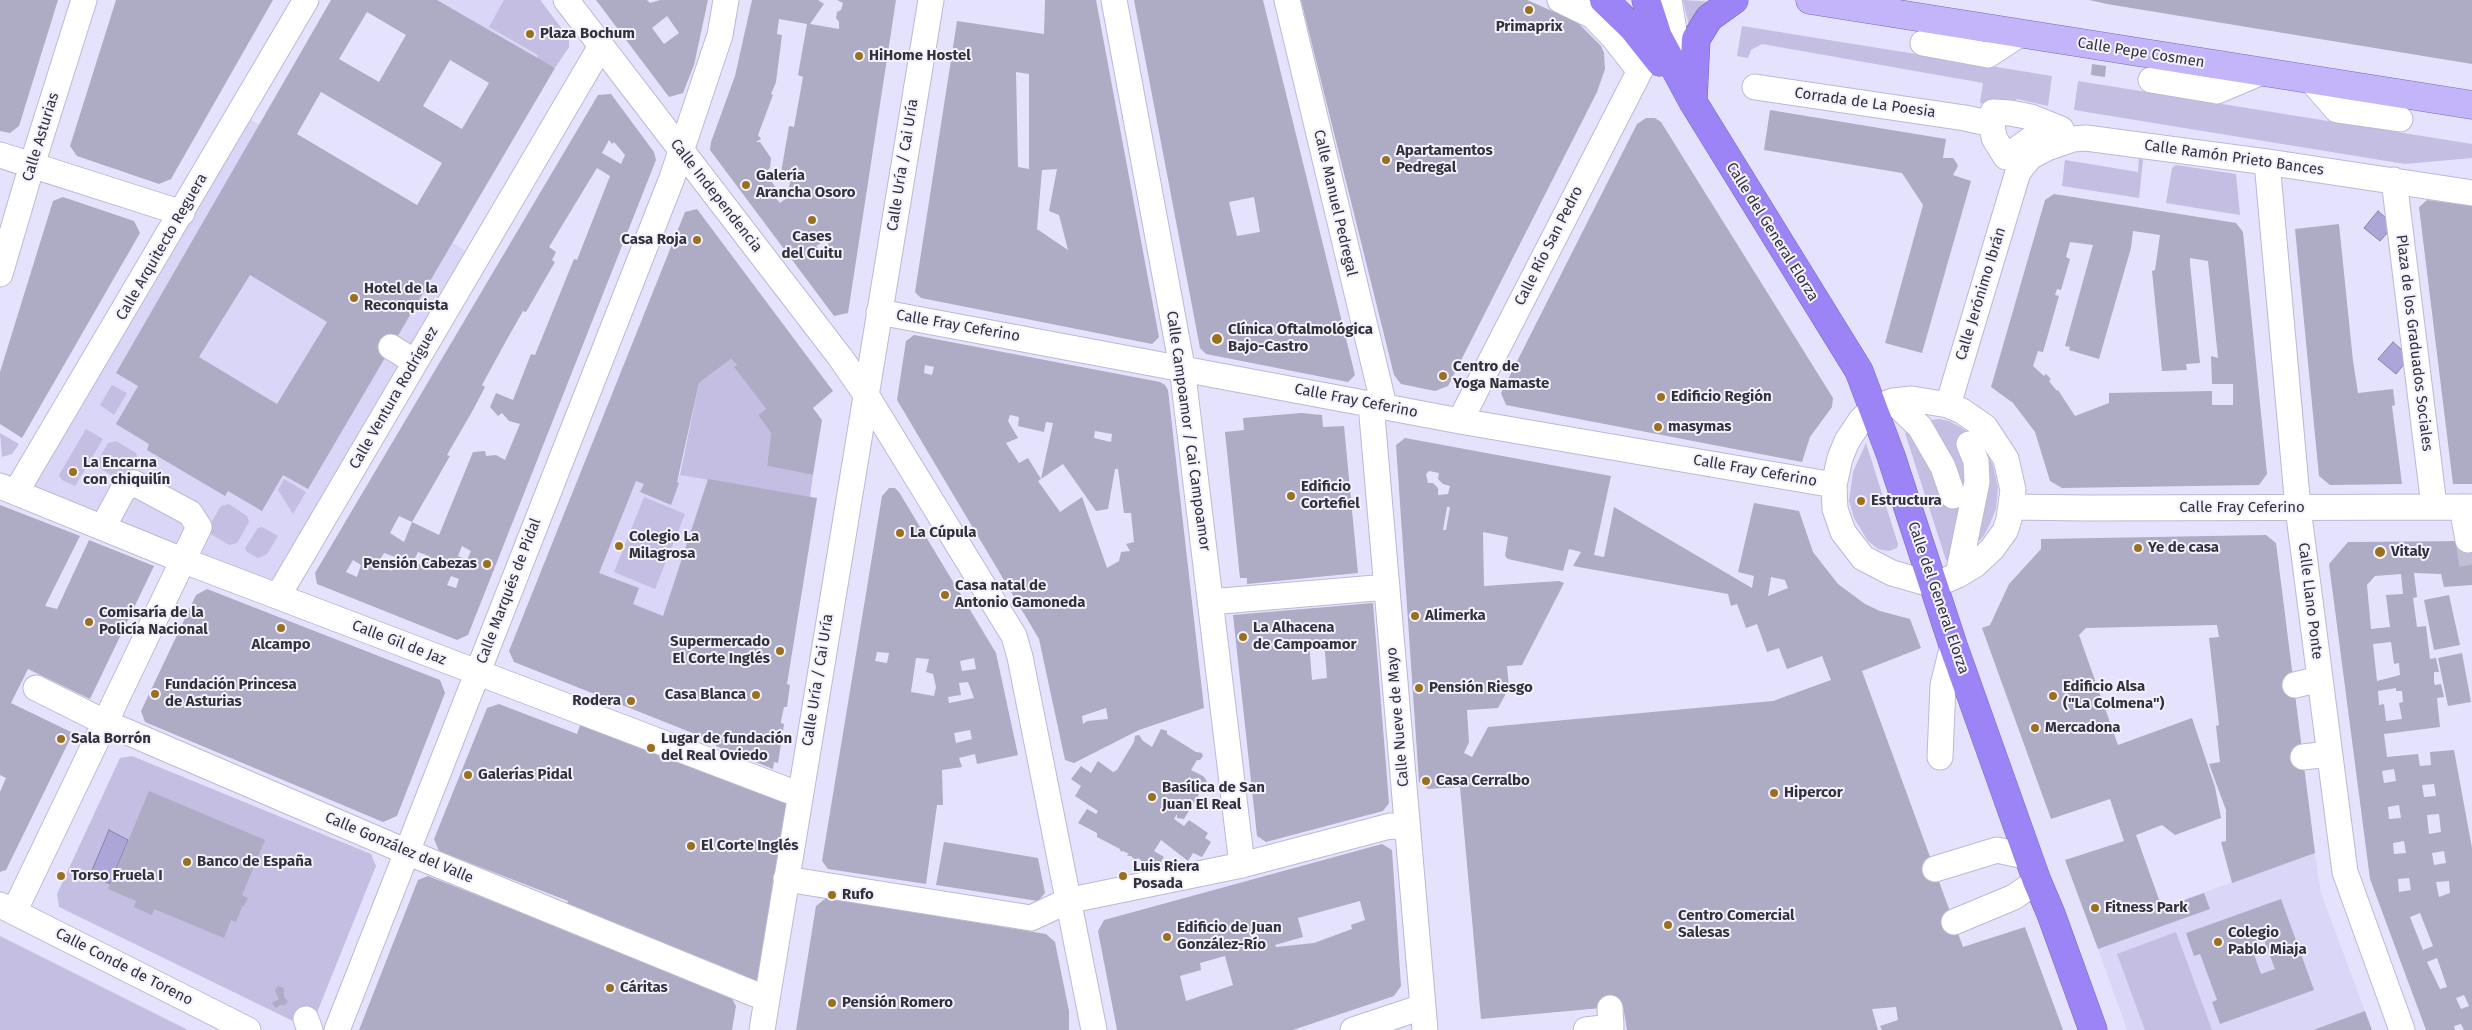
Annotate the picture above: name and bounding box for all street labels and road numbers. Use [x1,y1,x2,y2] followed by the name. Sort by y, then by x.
[2076,34,2206,72] street label: Calle Pepe Cosmen
[1793,84,1937,122] street label: Corrada de La Poesia
[19,90,63,184] street label: Calle Asturias
[884,98,922,232] street label: Calle Uría / Cai Uría
[1309,128,1361,278] street label: Calle Manuel Pedregal
[666,136,766,256] street label: Calle Independencia
[2143,136,2325,180] street label: Calle Ramón Prieto Bances
[1722,159,1822,305] street label: Calle del General Elorza
[113,170,211,324] street label: Calle Arquitecto Reguera
[1511,183,1587,309] street label: Calle Río San Pedro
[1952,225,2010,363] street label: Calle Jerónimo Ibrán
[2392,234,2436,452] street label: Plaza de los Graduados Sociales
[895,306,1021,346] street label: Calle Fray Ceferino
[1162,310,1214,552] street label: Calle Campoamor / Cai Campoamor
[346,324,442,472] street label: Calle Ventura Rodríguez
[1293,380,1419,422] street label: Calle Fray Ceferino
[1692,451,1818,491] street label: Calle Fray Ceferino
[2179,499,2305,517] street label: Calle Fray Ceferino
[473,516,545,666] street label: Calle Marqués de Pidal
[1903,519,1973,677] street label: Calle del General Elorza
[2294,542,2326,660] street label: Calle Llano Ponte
[799,613,837,747] street label: Calle Uría / Cai Uría
[349,617,449,669] street label: Calle Gil de Jaz
[1383,646,1413,788] street label: Calle Nueve de Mayo
[322,809,476,887] street label: Calle González del Valle
[52,925,196,1009] street label: Calle Conde de Toreno

